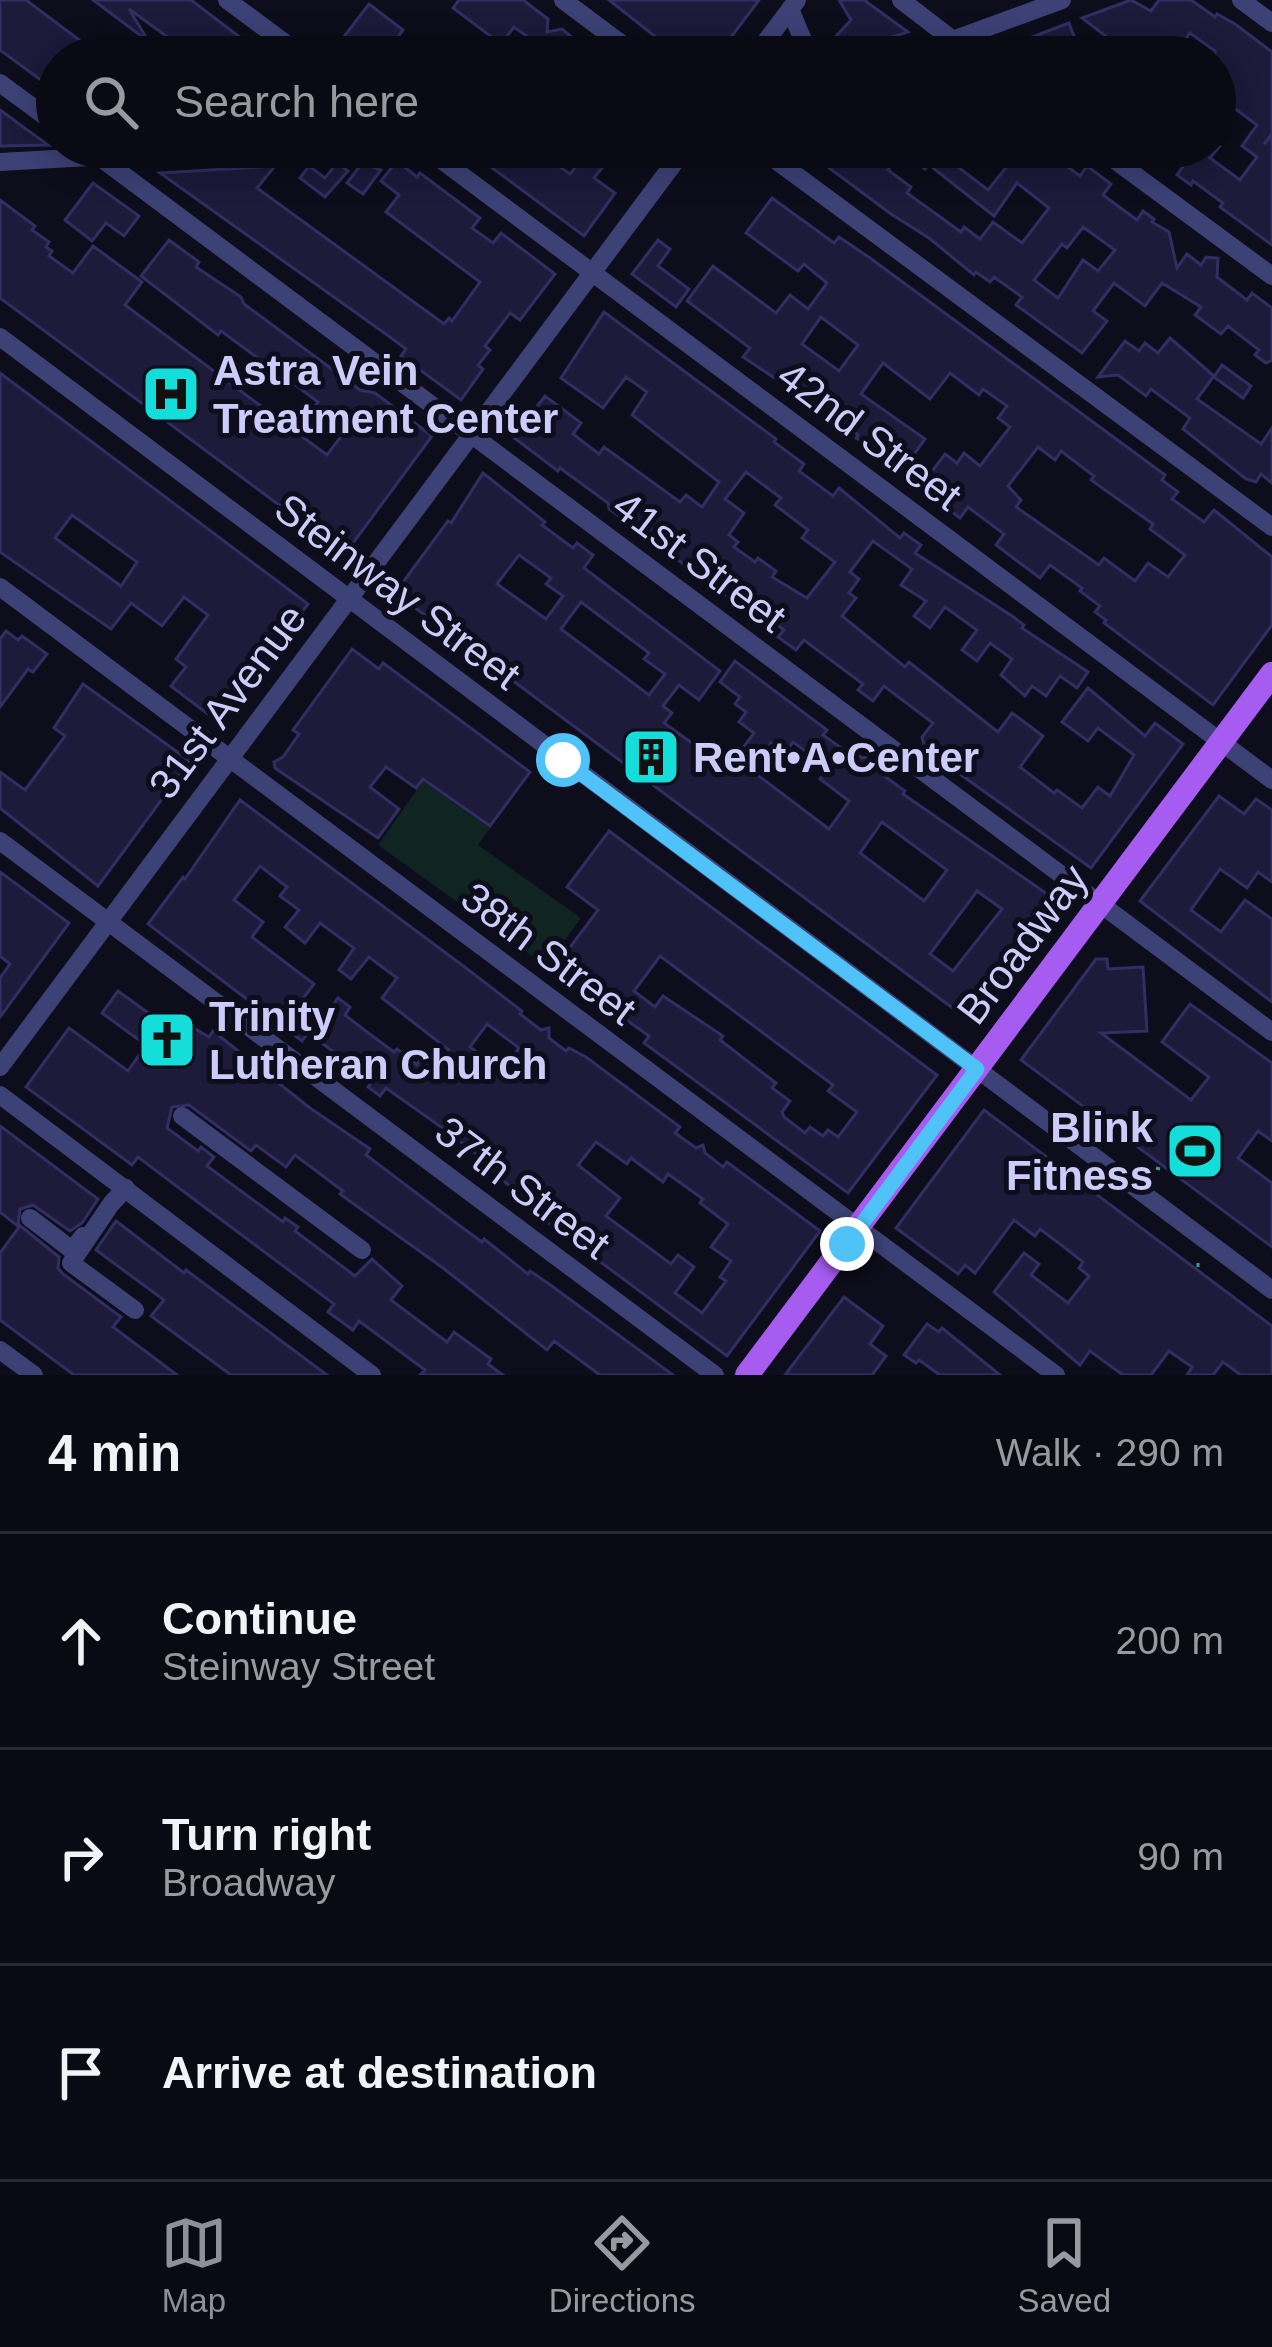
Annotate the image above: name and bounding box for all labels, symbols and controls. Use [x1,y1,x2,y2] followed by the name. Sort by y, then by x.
[36,36,1236,168] search box
[78,69,144,135] icon: search
[174,76,419,127] text: Search here
[213,347,558,442] place label: Astra Vein Treatment Center
[769,351,971,520] street label: 42nd Street
[140,363,202,425] hospital icon: Astra Vein Treatment Center
[604,482,795,641] street label: 41st Street
[266,484,530,699] street label: Steinway Street
[139,595,316,807] street label: 31st Avenue
[620,726,682,788] building icon: Rent•A•Center
[536,733,590,787] route start
[693,734,979,781] place label: Rent•A•Center
[947,856,1097,1033] street label: Broadway
[453,873,645,1034] street label: 38th Street
[209,993,547,1088] place label: Trinity Lutheran Church
[136,1009,198,1071] church icon: Trinity Lutheran Church
[1006,1104,1154,1199] place label: Blink Fitness
[427,1107,619,1268] street label: 37th Street
[1164,1120,1226,1182] sports icon: Blink Fitness
[820,1217,874,1271] route end
[48,1425,181,1482] text: 4 min
[996,1431,1224,1474] text: Walk · 290 m
[162,1593,357,1644] text: Continue
[48,1608,114,1674] icon: ahead
[1116,1619,1224,1662] text: 200 m
[162,1645,435,1688] text: Steinway Street
[162,1809,371,1860] text: Turn right
[48,1824,114,1890] icon: right
[1137,1835,1224,1878] text: 90 m
[162,1861,335,1904] text: Broadway
[48,2040,114,2106] icon: arrive
[162,2047,597,2098] text: Arrive at destination
[161,2210,227,2320] tab: Map
[549,2210,696,2320] tab: Directions
[1017,2210,1111,2320] tab: Saved

